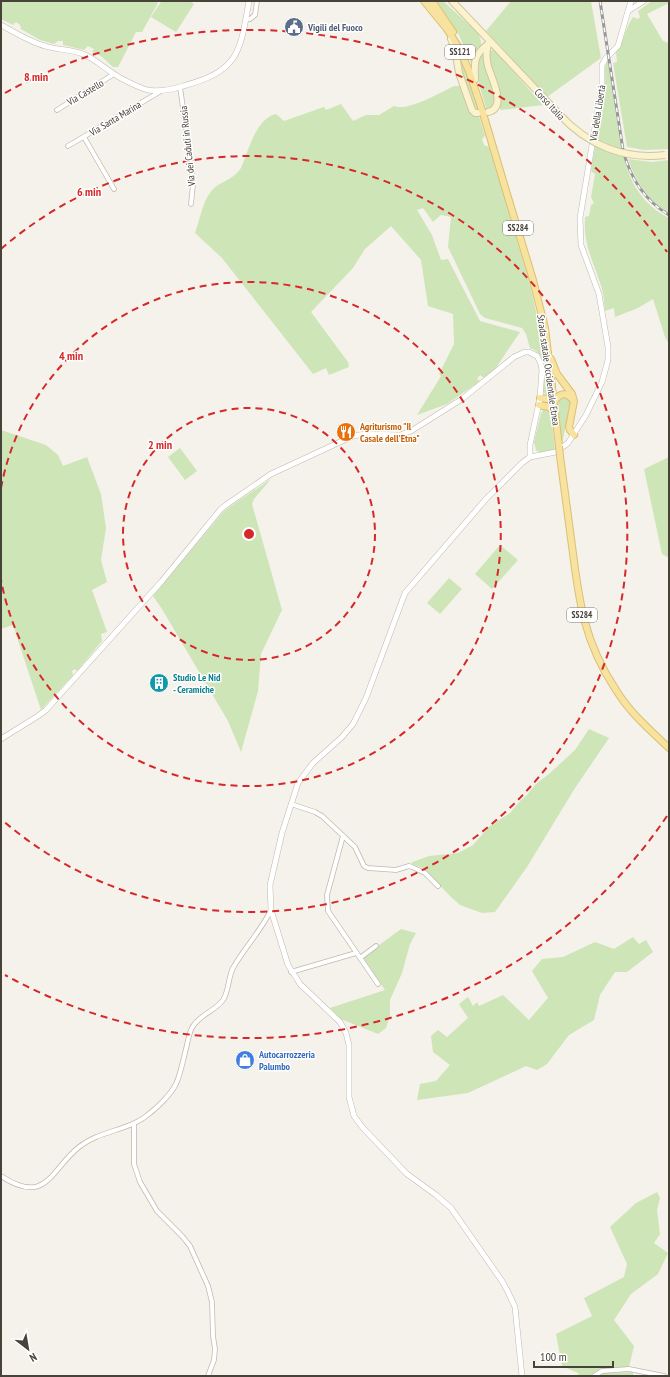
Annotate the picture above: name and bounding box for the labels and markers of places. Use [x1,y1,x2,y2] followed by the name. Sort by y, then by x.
[283,16,305,38] public building icon: Vigili del Fuoco
[307,21,363,34] place label: Vigili del Fuoco
[359,420,420,445] place label: Agriturismo "Il Casale dell'Etna"
[335,421,357,443] restaurant icon: Agriturismo "Il Casale dell'Etna"
[242,527,256,541] centre of rings
[173,671,221,696] place label: Studio Le Nid - Ceramiche
[148,672,170,694] building icon: Studio Le Nid - Ceramiche
[258,1048,315,1073] place label: Autocarrozzeria Palumbo
[234,1049,256,1071] shop icon: Autocarrozzeria Palumbo

